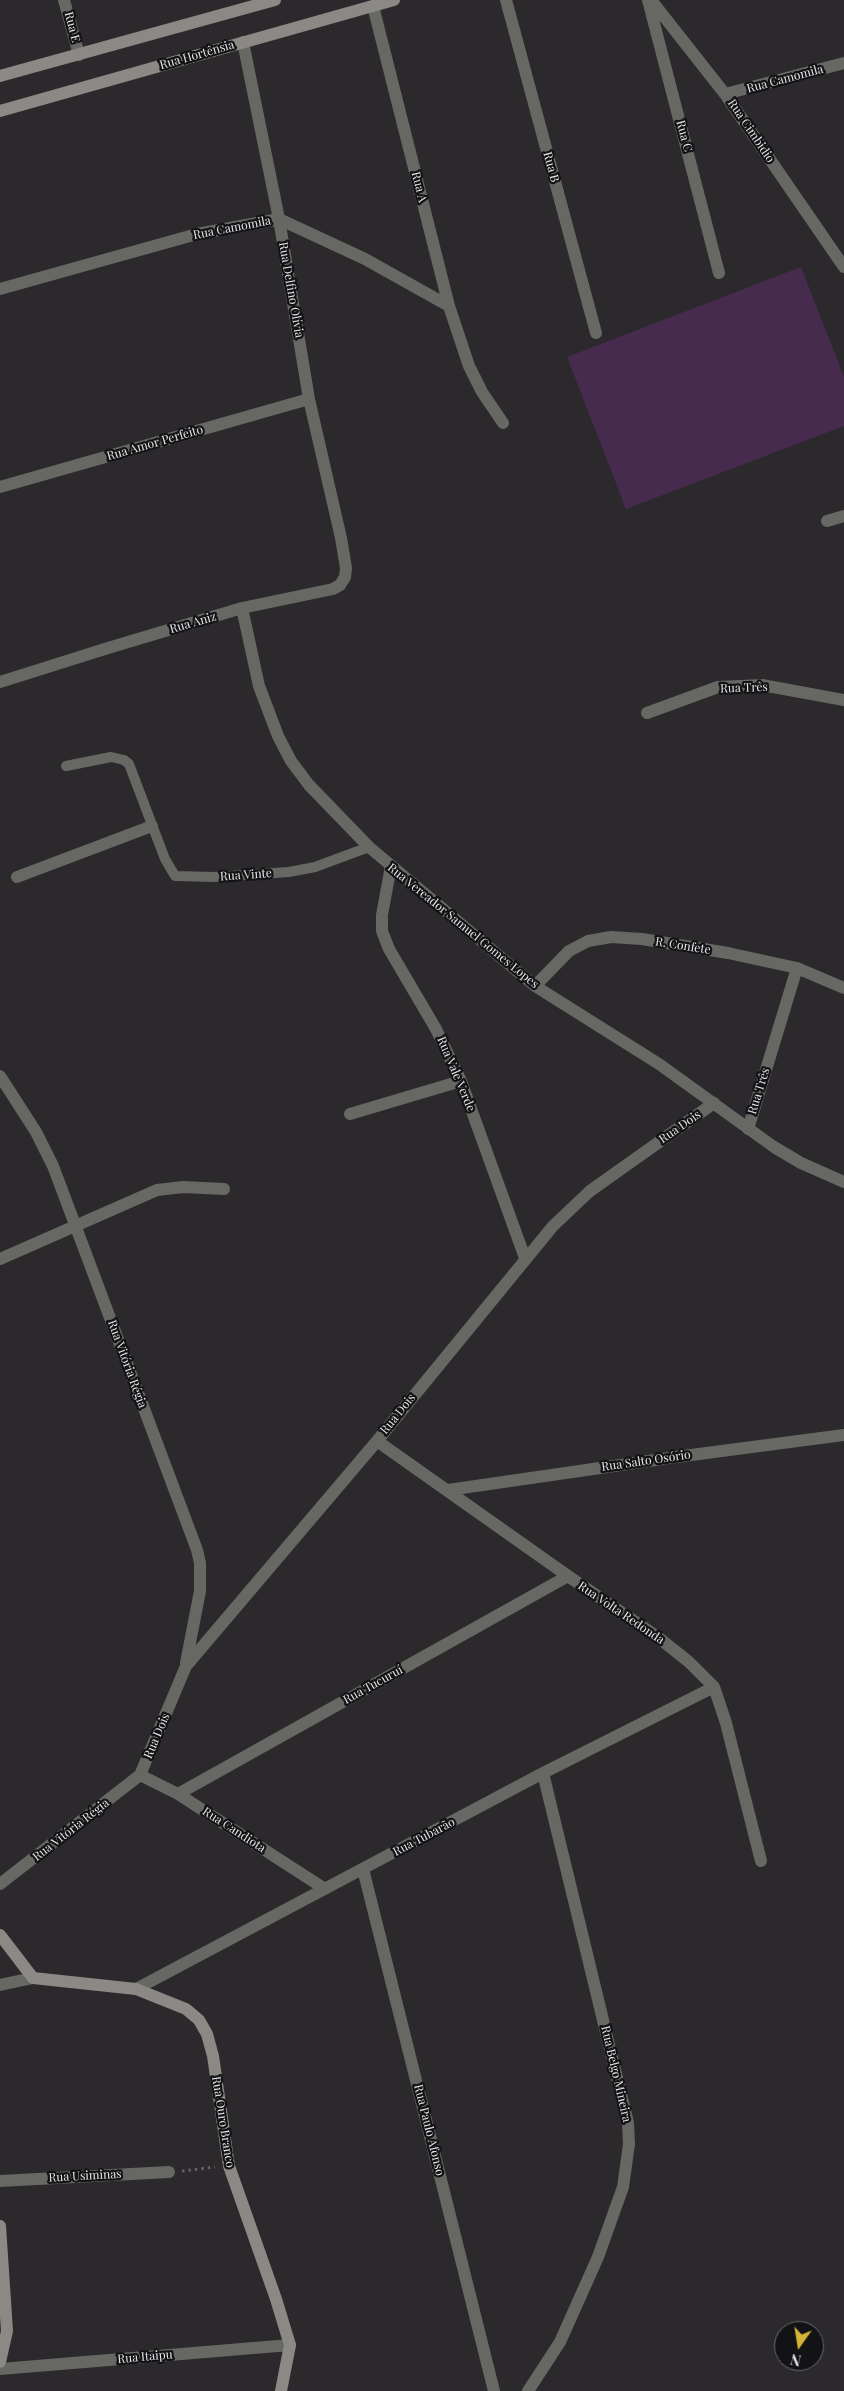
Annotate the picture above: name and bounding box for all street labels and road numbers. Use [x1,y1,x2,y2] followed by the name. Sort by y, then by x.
[61,10,83,44] street label: Rua E
[158,37,236,73] street label: Rua Hortênsia
[745,62,825,96] street label: Rua Camomila
[724,97,778,165] street label: Rua Cimbidio
[673,119,695,153] street label: Rua C
[540,150,562,184] street label: Rua B
[408,170,430,204] street label: Rua A
[192,213,272,243] street label: Rua Camomila
[275,241,307,339] street label: Rua Delfino Olívia
[105,422,205,464] street label: Rua Amor Perfeito
[168,610,218,636] street label: Rua Aniz
[720,680,768,696] street label: Rua Três
[385,861,541,991] street label: Rua Vereador Samuel Gomes Lopes
[220,866,272,884] street label: Rua Vinte
[654,935,712,957] street label: R. Confete
[434,1034,478,1114] street label: Rua Vale Verde
[745,1066,773,1116] street label: Rua Três
[656,1107,704,1147] street label: Rua Dois
[104,1318,150,1410] street label: Rua Vitória Régia
[377,1391,419,1437] street label: Rua Dois
[601,1448,691,1474] street label: Rua Salto Osório
[575,1579,667,1647] street label: Rua Volta Redonda
[341,1663,405,1707] street label: Rua Tucuruí
[141,1711,173,1761] street label: Rua Dois
[30,1796,112,1864] street label: Rua Vitória Régia
[200,1804,268,1856] street label: Rua Candiota
[391,1815,457,1859] street label: Rua Tubarão
[598,2024,634,2124] street label: Rua Belgo Mineira
[209,2075,237,2169] street label: Rua Ouro Branco
[411,2083,447,2177] street label: Rua Paulo Afonso
[48,2167,122,2185] street label: Rua Usiminas
[117,2347,173,2367] street label: Rua Itaipu

